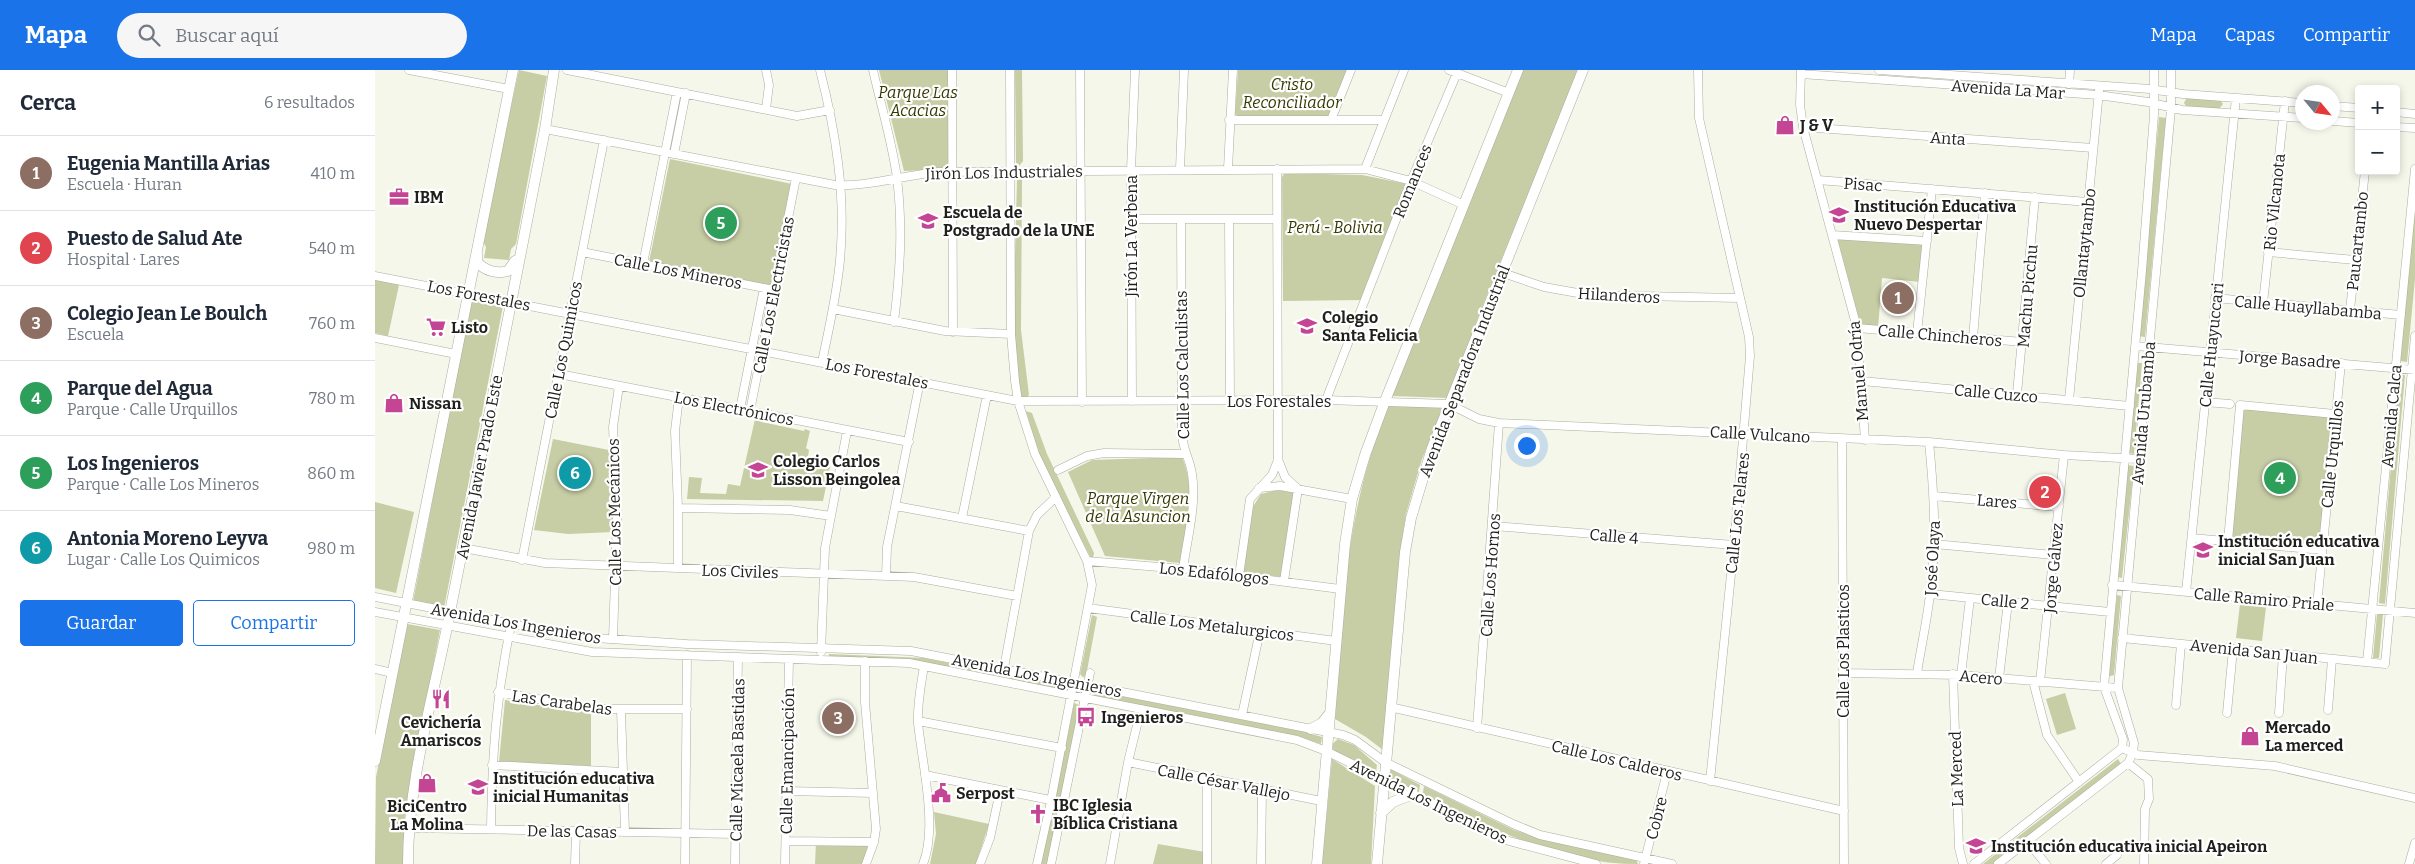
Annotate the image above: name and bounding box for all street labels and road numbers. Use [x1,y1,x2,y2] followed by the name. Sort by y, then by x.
[1950,76,2065,103] street label: Avenida La Mar
[1930,128,1967,149] street label: Anta
[1389,142,1436,221] street label: Romances
[2260,152,2289,252] street label: Rio Vilcanota
[924,162,1083,183] street label: Jirón Los Industriales
[1843,174,1883,195] street label: Pisac
[1122,175,1141,298] street label: Jirón La Verbena
[2069,187,2100,299] street label: Ollantaytambo
[2343,190,2372,292] street label: Paucartambo
[749,215,798,375] street label: Calle Los Electricistas
[2014,244,2041,348] street label: Machu Picchu
[612,250,744,293] street label: Calle Los Mineros
[1415,262,1514,480] street label: Avenida Separadora Industrial
[426,276,532,315] street label: Los Forestales
[541,280,586,421] street label: Calle Los Quimicos
[2195,281,2228,408] street label: Calle Huayuccari
[1577,284,1661,307] street label: Hilanderos
[1172,290,1193,440] street label: Calle Los Calculistas
[2233,292,2383,323] street label: Calle Huayllabamba
[1845,320,1872,422] street label: Manuel Odría
[1877,321,2003,350] street label: Calle Chincheros
[2128,340,2159,485] street label: Avenida Urubamba
[2238,346,2341,373] street label: Jorge Basadre
[824,354,930,393] street label: Los Forestales
[2378,363,2405,468] street label: Avenida Calca
[452,373,507,561] street label: Avenida Javier Prado Este
[1953,380,2039,407] street label: Calle Cuzco
[673,388,795,429] street label: Los Electrónicos
[1227,392,1331,411] street label: Los Forestales
[2317,399,2348,509] street label: Calle Urquillos
[1709,422,1811,447] street label: Calle Vulcano
[604,438,625,586] street label: Calle Los Mecánicos
[1722,451,1753,575] street label: Calle Los Telares
[1976,490,2018,513] street label: Lares
[1477,512,1504,638] street label: Calle Los Hornos
[1921,520,1944,597] street label: José Olaya
[2040,522,2067,615] street label: Jorge Gálvez
[1589,525,1640,548] street label: Calle 4
[1158,558,1270,589] street label: Los Edafólogos
[701,561,779,582] street label: Los Civiles
[1834,584,1853,718] street label: Calle Los Plasticos
[2193,584,2335,615] street label: Calle Ramiro Priale
[1980,590,2030,613] street label: Calle 2
[429,599,603,648] street label: Avenida Los Ingenieros
[1129,606,1295,645] street label: Calle Los Metalurgicos
[2189,635,2319,668] street label: Avenida San Juan
[950,650,1123,701] street label: Avenida Los Ingenieros
[1958,666,2003,689] street label: Acero
[727,678,748,842] street label: Calle Micaela Bastidas
[511,686,613,719] street label: Las Carabelas
[777,687,798,835] street label: Calle Emancipación
[1946,730,1967,807] street label: La Merced
[1550,736,1684,785] street label: Calle Los Calderos
[1347,755,1511,848] street label: Avenida Los Ingenieros
[1156,760,1292,805] street label: Calle César Vallejo
[1642,795,1671,842] street label: Cobre
[527,821,617,842] street label: De las Casas

